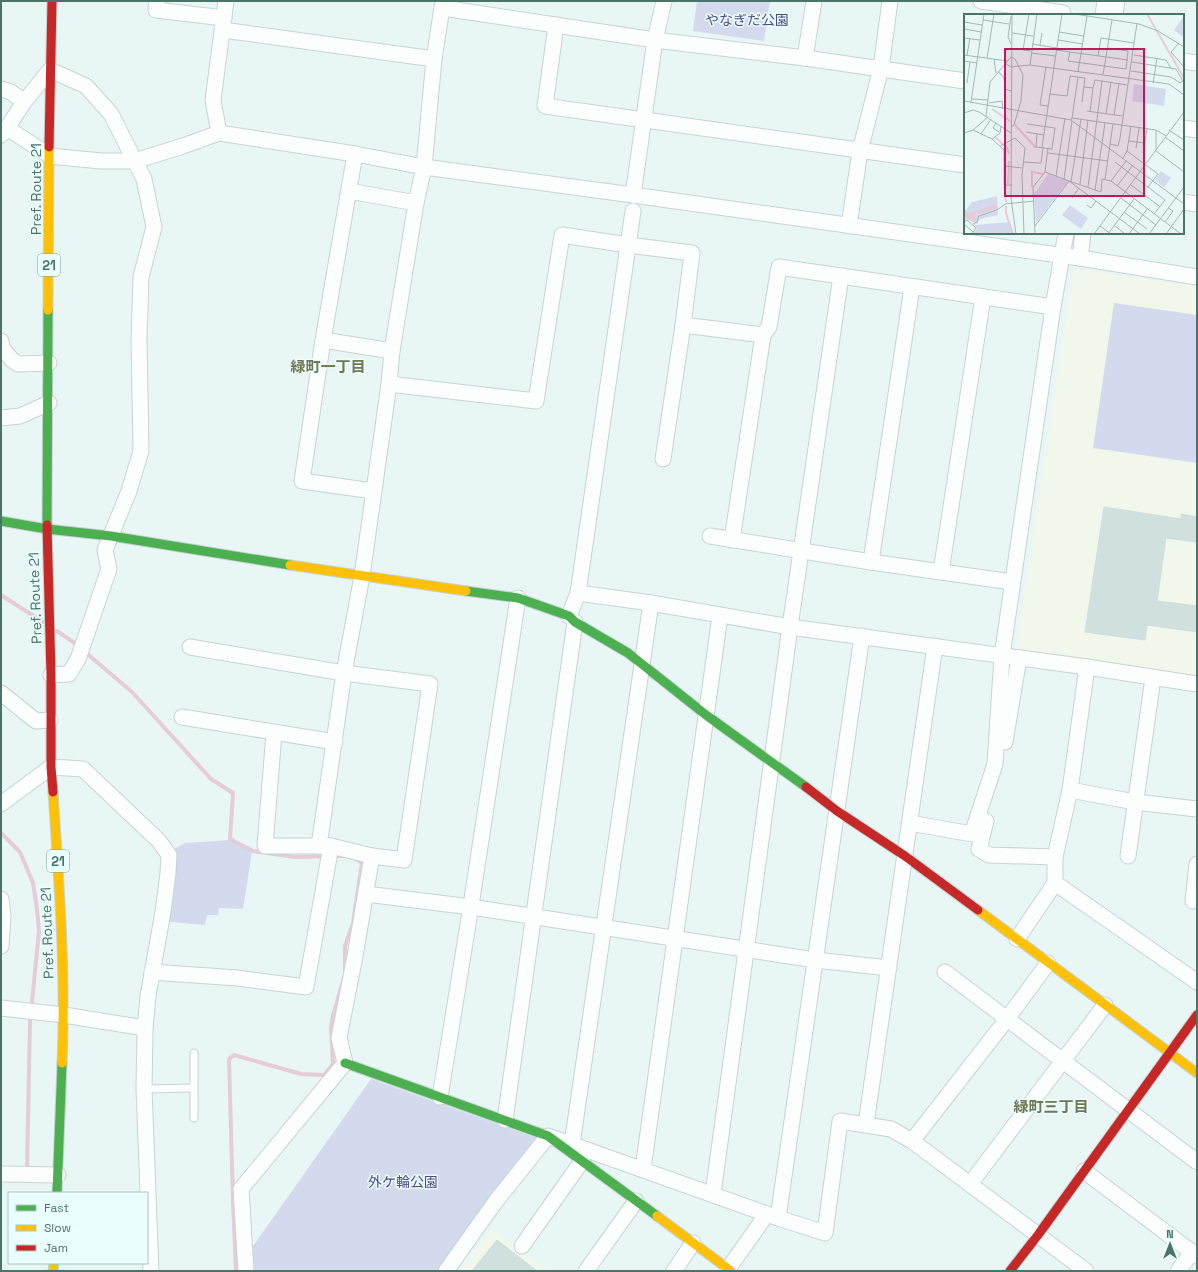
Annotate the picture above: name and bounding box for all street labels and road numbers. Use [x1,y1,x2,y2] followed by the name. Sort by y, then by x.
[27,143,45,235] street label: Pref. Route 21
[38,254,60,276] road number: 21
[24,552,46,644] street label: Pref. Route 21
[47,850,69,872] road number: 21
[36,887,58,979] street label: Pref. Route 21

